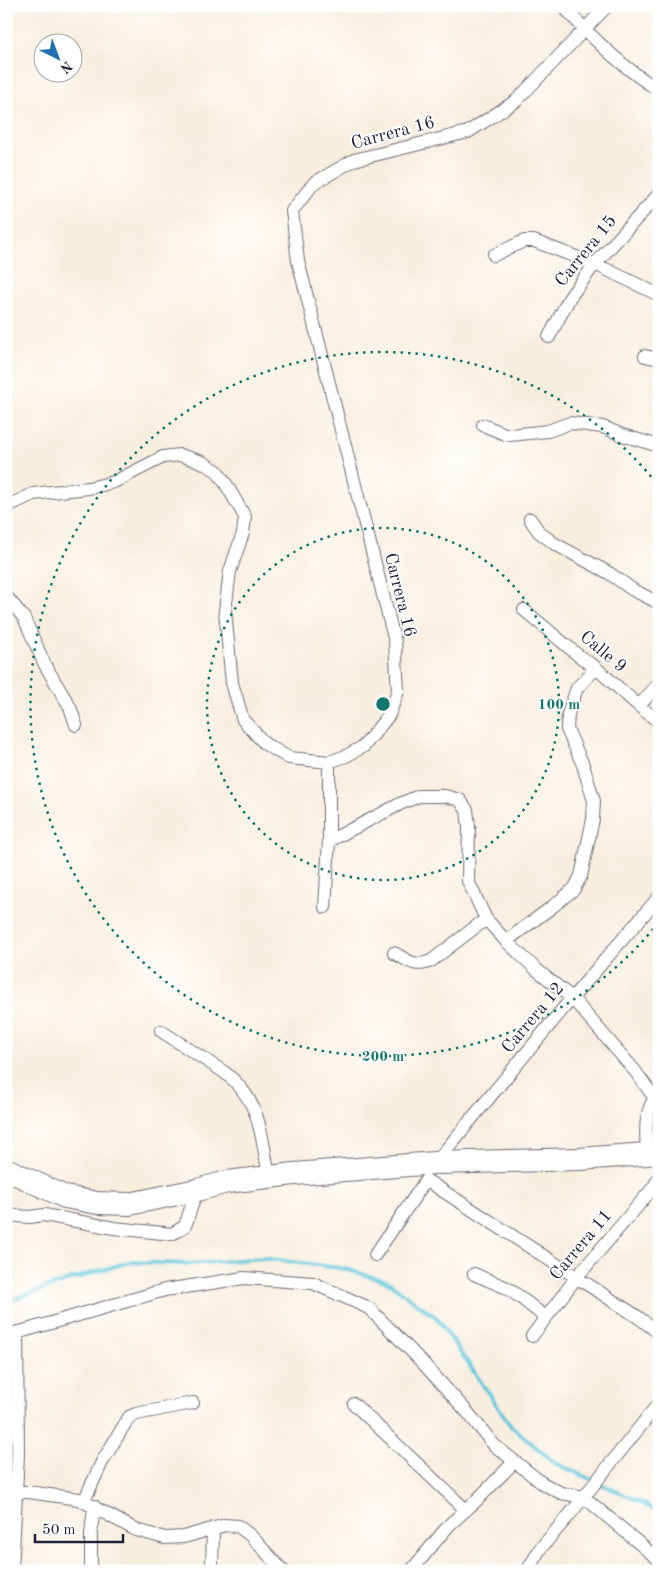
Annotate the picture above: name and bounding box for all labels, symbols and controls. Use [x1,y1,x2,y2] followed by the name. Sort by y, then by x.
[32,32,82,82] north arrow
[57,58,75,76] text: N
[349,113,437,153] street label: Carrera 16
[552,212,620,290] street label: Carrera 15
[381,551,419,639] street label: Carrera 16
[576,628,630,676] street label: Calle 9
[374,695,392,713] centre of rings
[538,698,580,713] text: 100 m
[498,979,568,1057] street label: Carrera 12
[362,1050,404,1065] text: 200 m
[546,1206,616,1284] street label: Carrera 11
[35,1512,122,1544] scale bar
[42,1523,76,1538] text: 50 m

